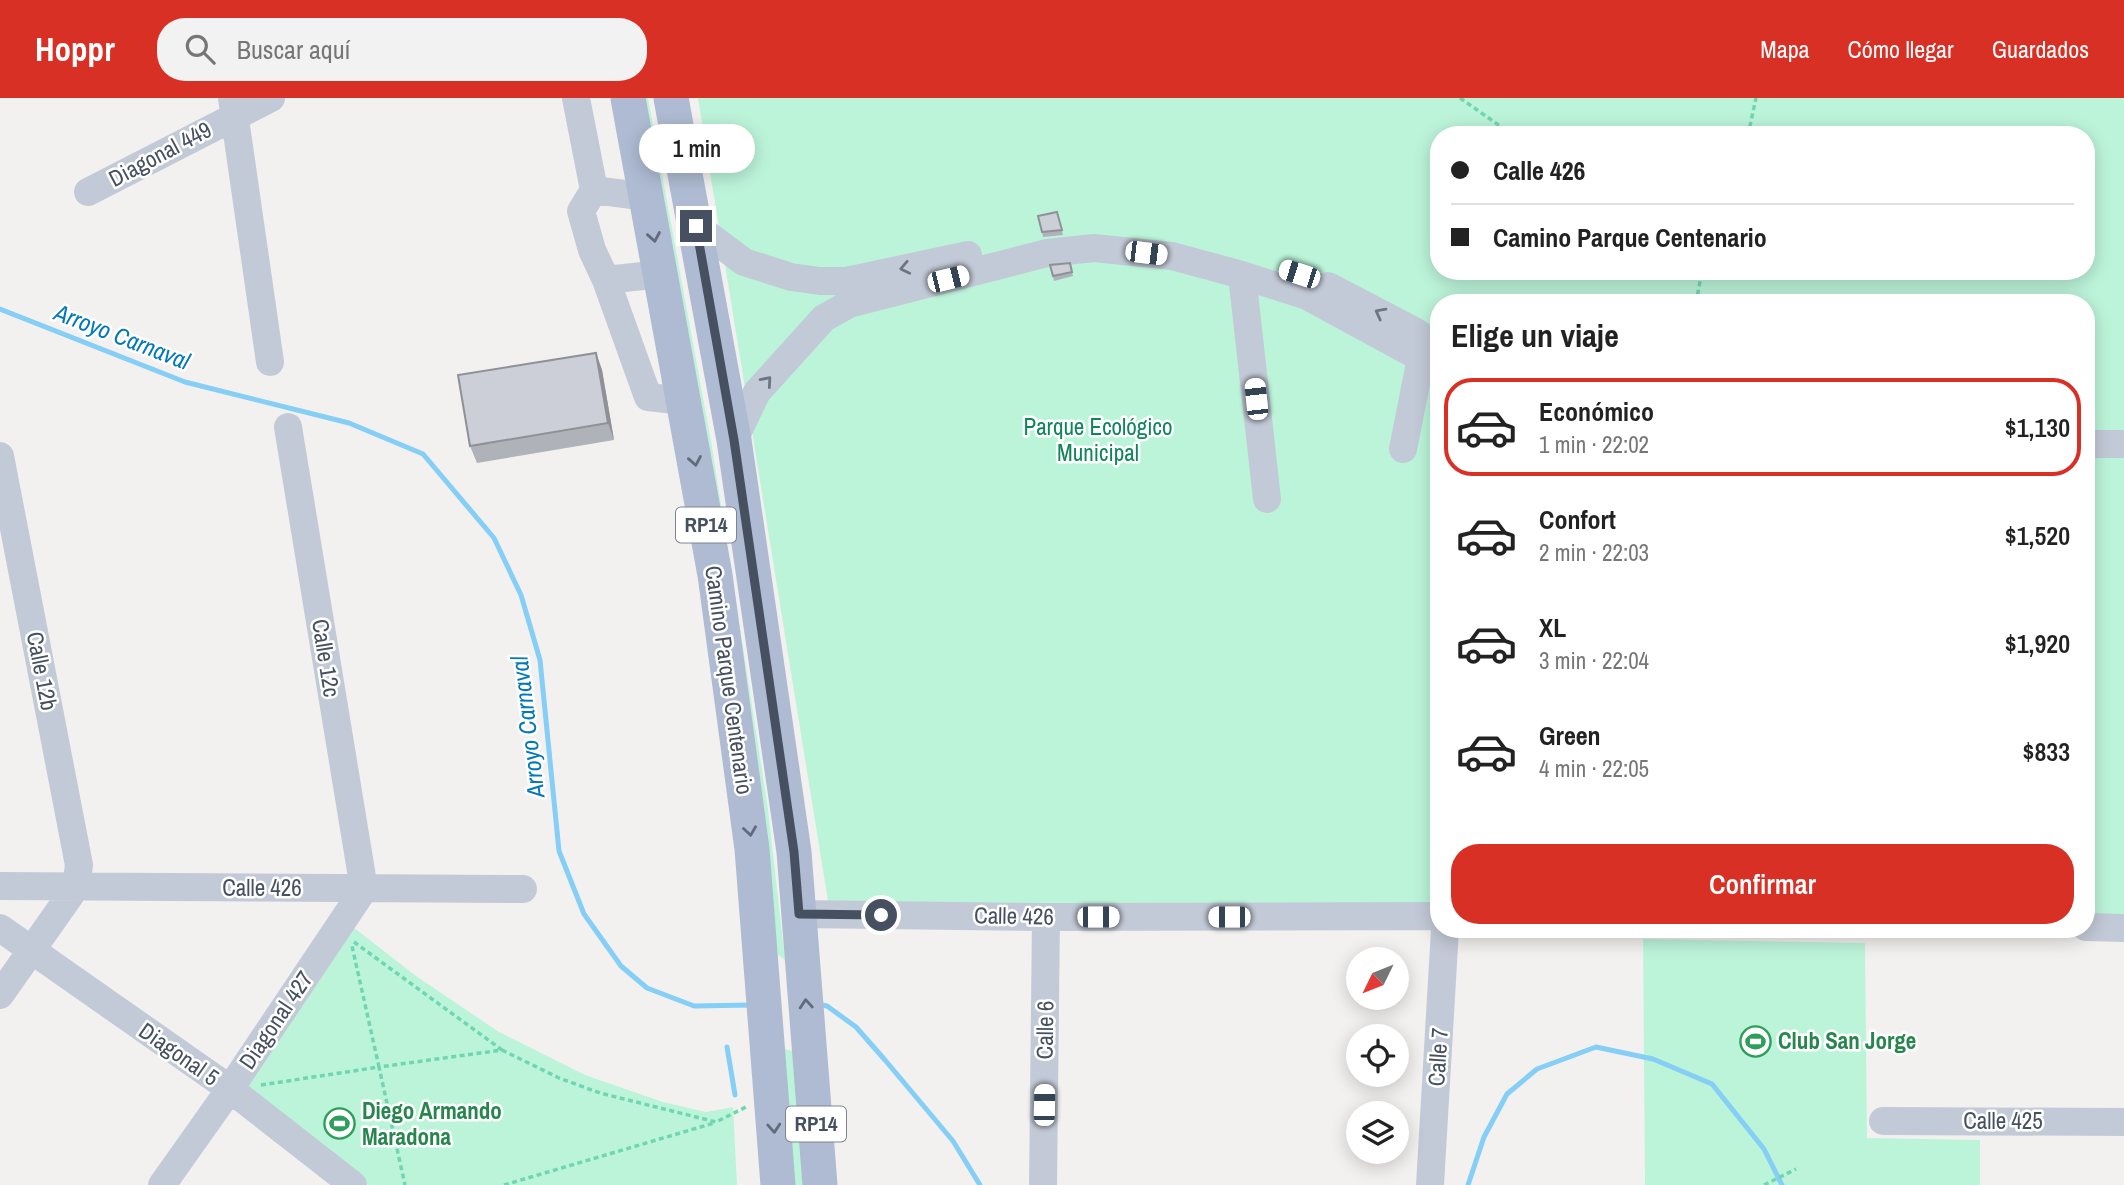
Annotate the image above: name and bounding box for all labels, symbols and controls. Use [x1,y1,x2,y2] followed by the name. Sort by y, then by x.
[157,18,647,81] search box
[35,27,115,71] text: Hoppr
[181,30,219,68] icon: search
[237,32,350,67] text: Buscar aquí
[1760,33,1810,65] text: Mapa
[1848,33,1954,65] text: Cómo llegar
[1992,33,2089,65] text: Guardados
[103,114,217,194] street label: Diagonal 449
[638,124,754,174] callout: 1 min
[673,133,721,164] text: 1 min
[1493,153,1585,188] text: Calle 426
[680,210,712,242] route end
[1493,220,1767,255] text: Camino Parque Centenario
[646,231,661,243] one-way arrow
[1124,240,1169,266] car
[1276,258,1323,290] car
[899,260,911,275] one-way arrow
[926,264,971,294] car
[49,295,195,377] water label: Arroyo Carnaval
[1374,308,1387,321] one-way arrow
[1451,314,1619,357] text: Elige un viaje
[759,376,771,389] one-way arrow
[1244,377,1269,421] car
[1539,394,1654,429] text: Económico
[1455,396,1518,459] icon: car
[2005,410,2070,445] text: $1,130
[1024,411,1172,468] park label: Parque Ecológico Municipal
[1539,429,1649,460] text: 1 min · 22:02
[686,455,701,467] one-way arrow
[1539,502,1616,537] text: Confort
[1455,504,1518,567] icon: car
[676,508,736,542] road number: RP14
[2005,518,2070,553] text: $1,520
[1539,537,1649,568] text: 2 min · 22:03
[698,564,761,796] street label: Camino Parque Centenario
[1539,610,1566,645] text: XL
[1455,612,1518,675] icon: car
[305,617,348,699] street label: Calle 12c
[2005,626,2070,661] text: $1,920
[20,629,65,713] street label: Calle 12b
[1539,645,1649,676] text: 3 min · 22:04
[502,654,552,801] water label: Arroyo Carnaval
[1539,718,1601,753] text: Green
[1455,720,1518,783] icon: car
[2023,734,2070,769] text: $833
[1539,753,1649,784] text: 4 min · 22:05
[742,826,757,837] one-way arrow
[1451,844,2074,924] button: Confirmar
[222,872,302,903] street label: Calle 426
[865,899,897,931] route start
[974,899,1054,932] street label: Calle 426
[1078,907,1120,928] car
[1209,907,1251,928] car
[1346,947,1409,1010] north arrow
[1346,947,1409,1164] map controls
[231,965,320,1075] street label: Diagonal 427
[799,999,814,1010] one-way arrow
[1028,1000,1061,1060] street label: Calle 6
[133,1015,226,1092] street label: Diagonal 5
[1346,1024,1409,1087] button: locate
[1738,1024,1772,1058] sports icon: Club San Jorge
[1778,1025,1916,1056] place label: Club San Jorge
[1420,1027,1455,1087] street label: Calle 7
[1034,1084,1055,1126] car
[362,1095,502,1152] place label: Diego Armando Maradona
[1346,1101,1409,1164] button: layers
[1963,1105,2043,1136] street label: Calle 425
[322,1107,356,1141] sports icon: Diego Armando Maradona
[786,1107,846,1142] road number: RP14
[766,1123,781,1134] one-way arrow

